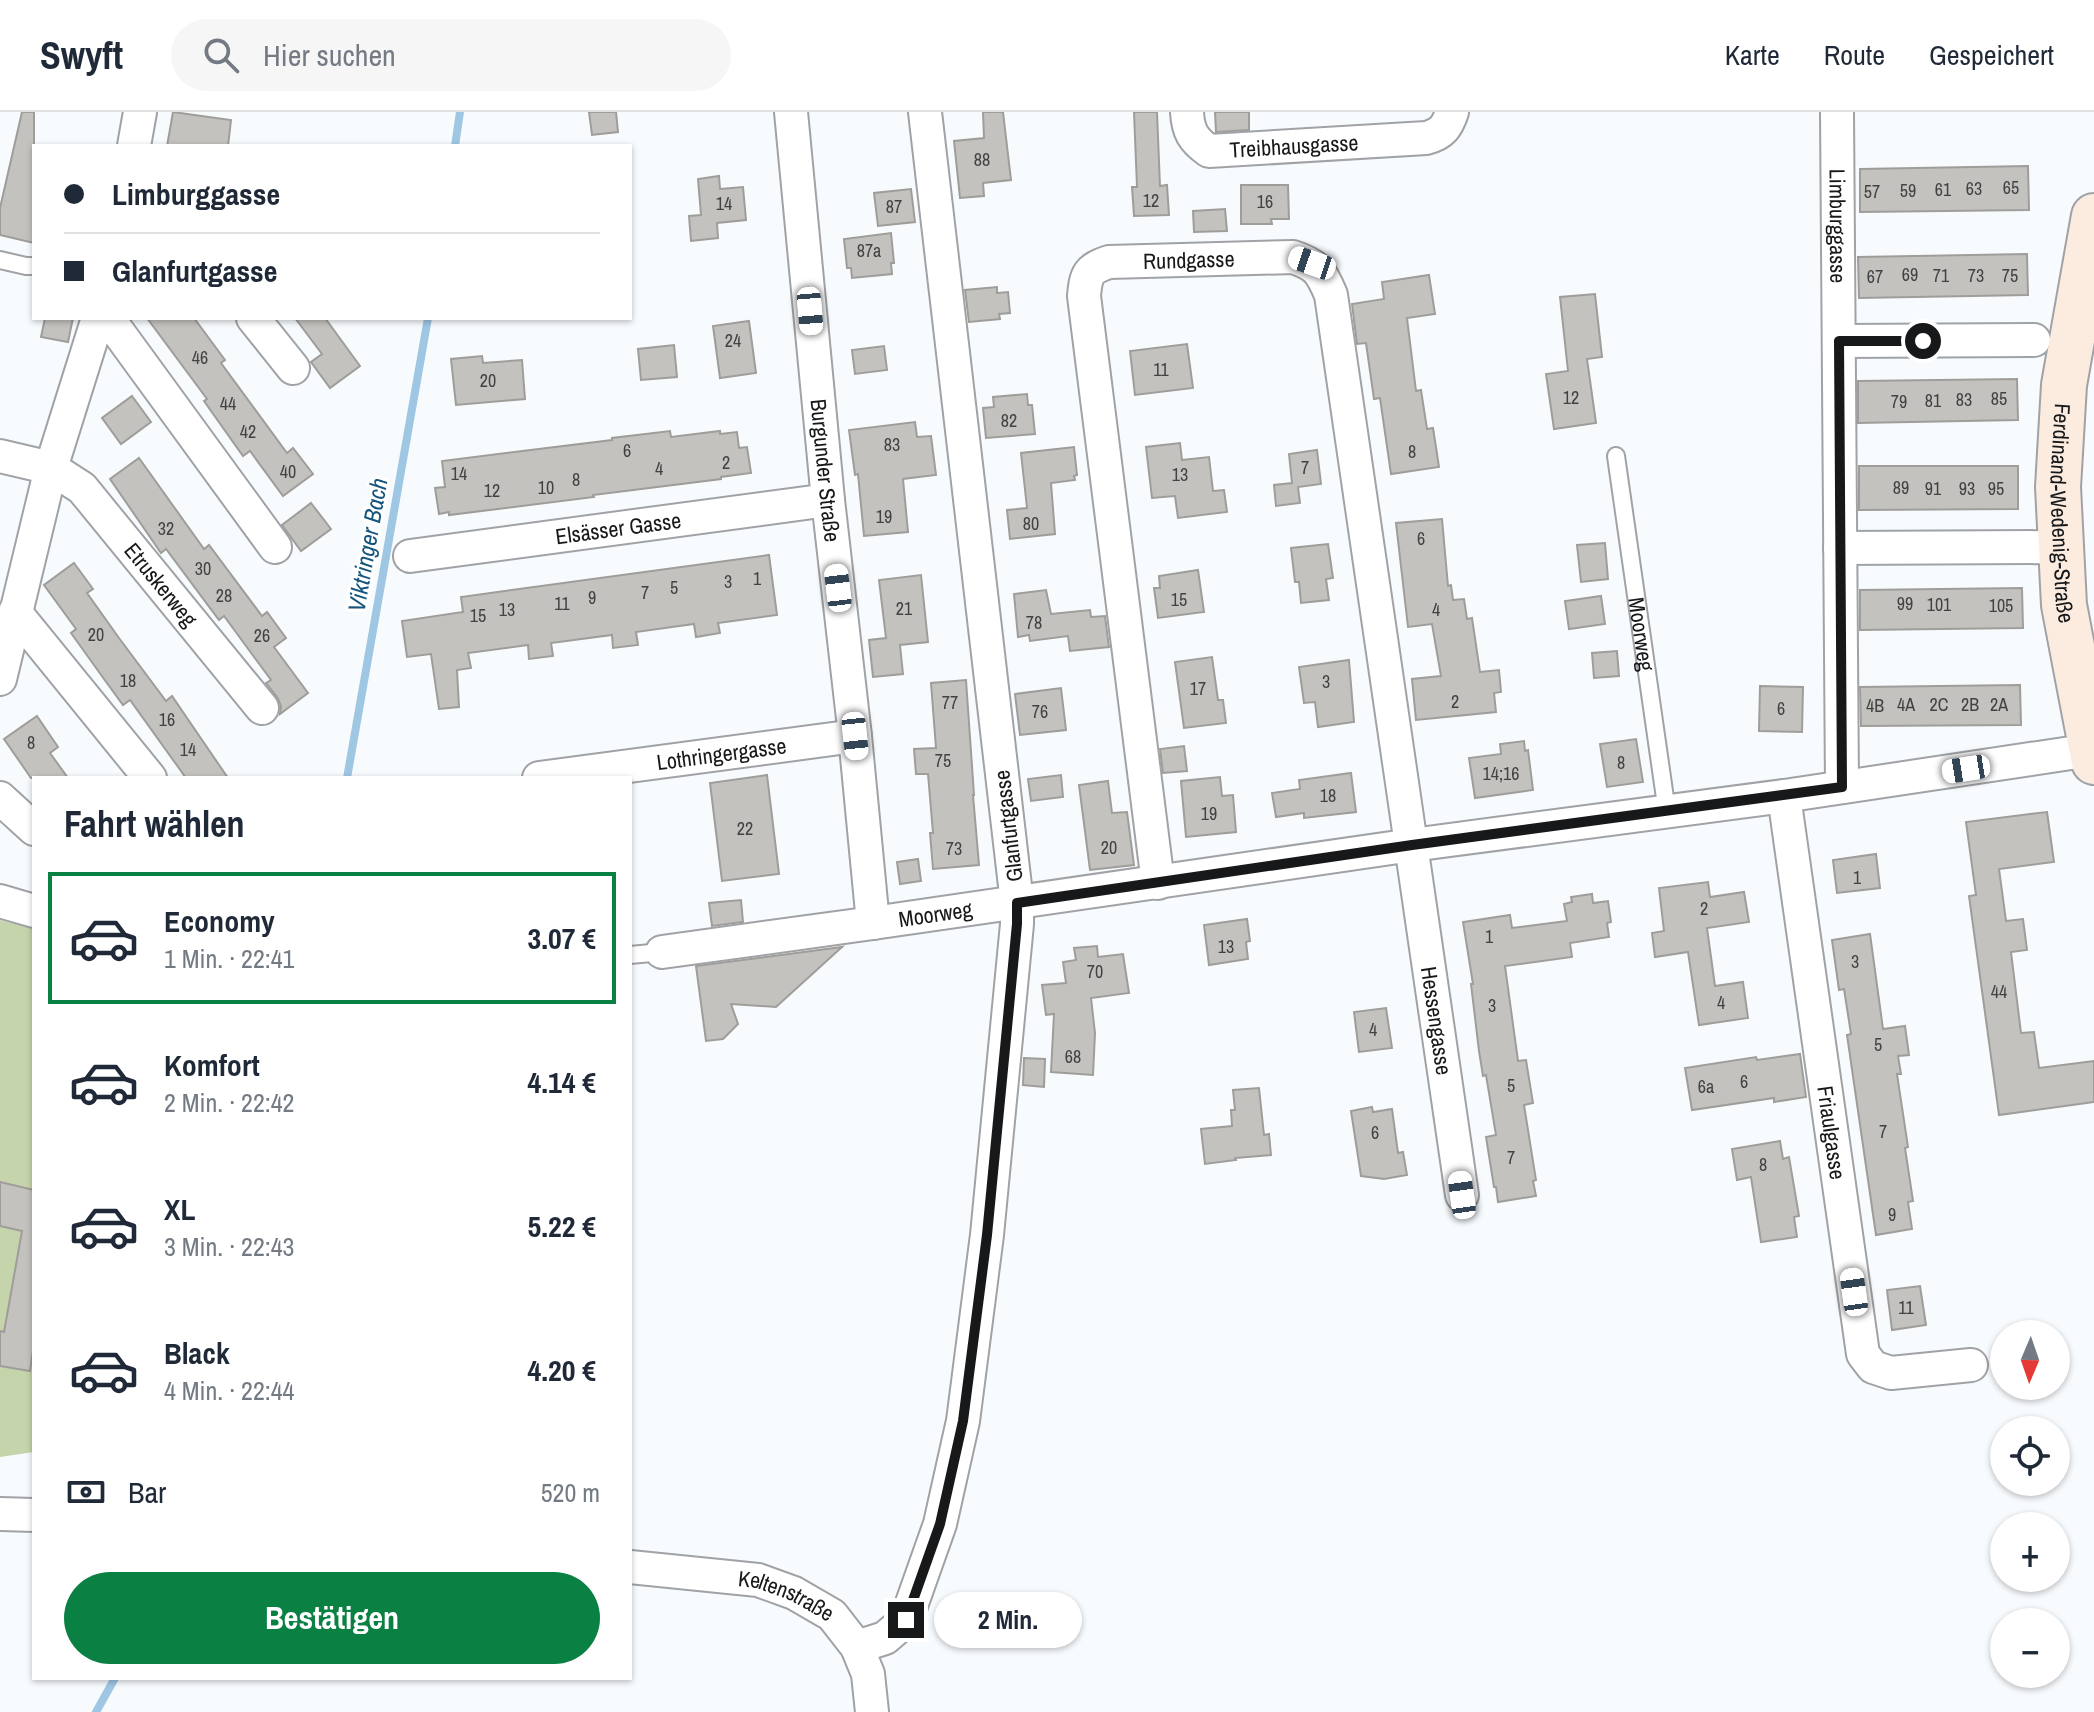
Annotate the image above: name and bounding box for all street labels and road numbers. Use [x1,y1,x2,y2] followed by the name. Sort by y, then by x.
[1229,127,1359,165] street label: Treibhausgasse
[1822,169,1853,283] street label: Limburggasse
[1143,244,1235,276] street label: Rundgasse
[803,397,848,543] street label: Burgunder Straße
[2043,403,2082,625] street label: Ferdinand-Wedenig-Straße
[553,505,683,551] street label: Elsässer Gasse
[118,536,204,633] street label: Etruskerweg
[1621,595,1662,673] street label: Moorweg
[655,730,788,777] street label: Lothringergasse
[986,768,1030,884] street label: Glanfurtgasse
[896,894,974,934] street label: Moorweg
[1414,964,1459,1077] street label: Hessengasse
[1810,1084,1853,1181] street label: Friaulgasse
[737,1563,840,1628] street label: Keltenstraße

